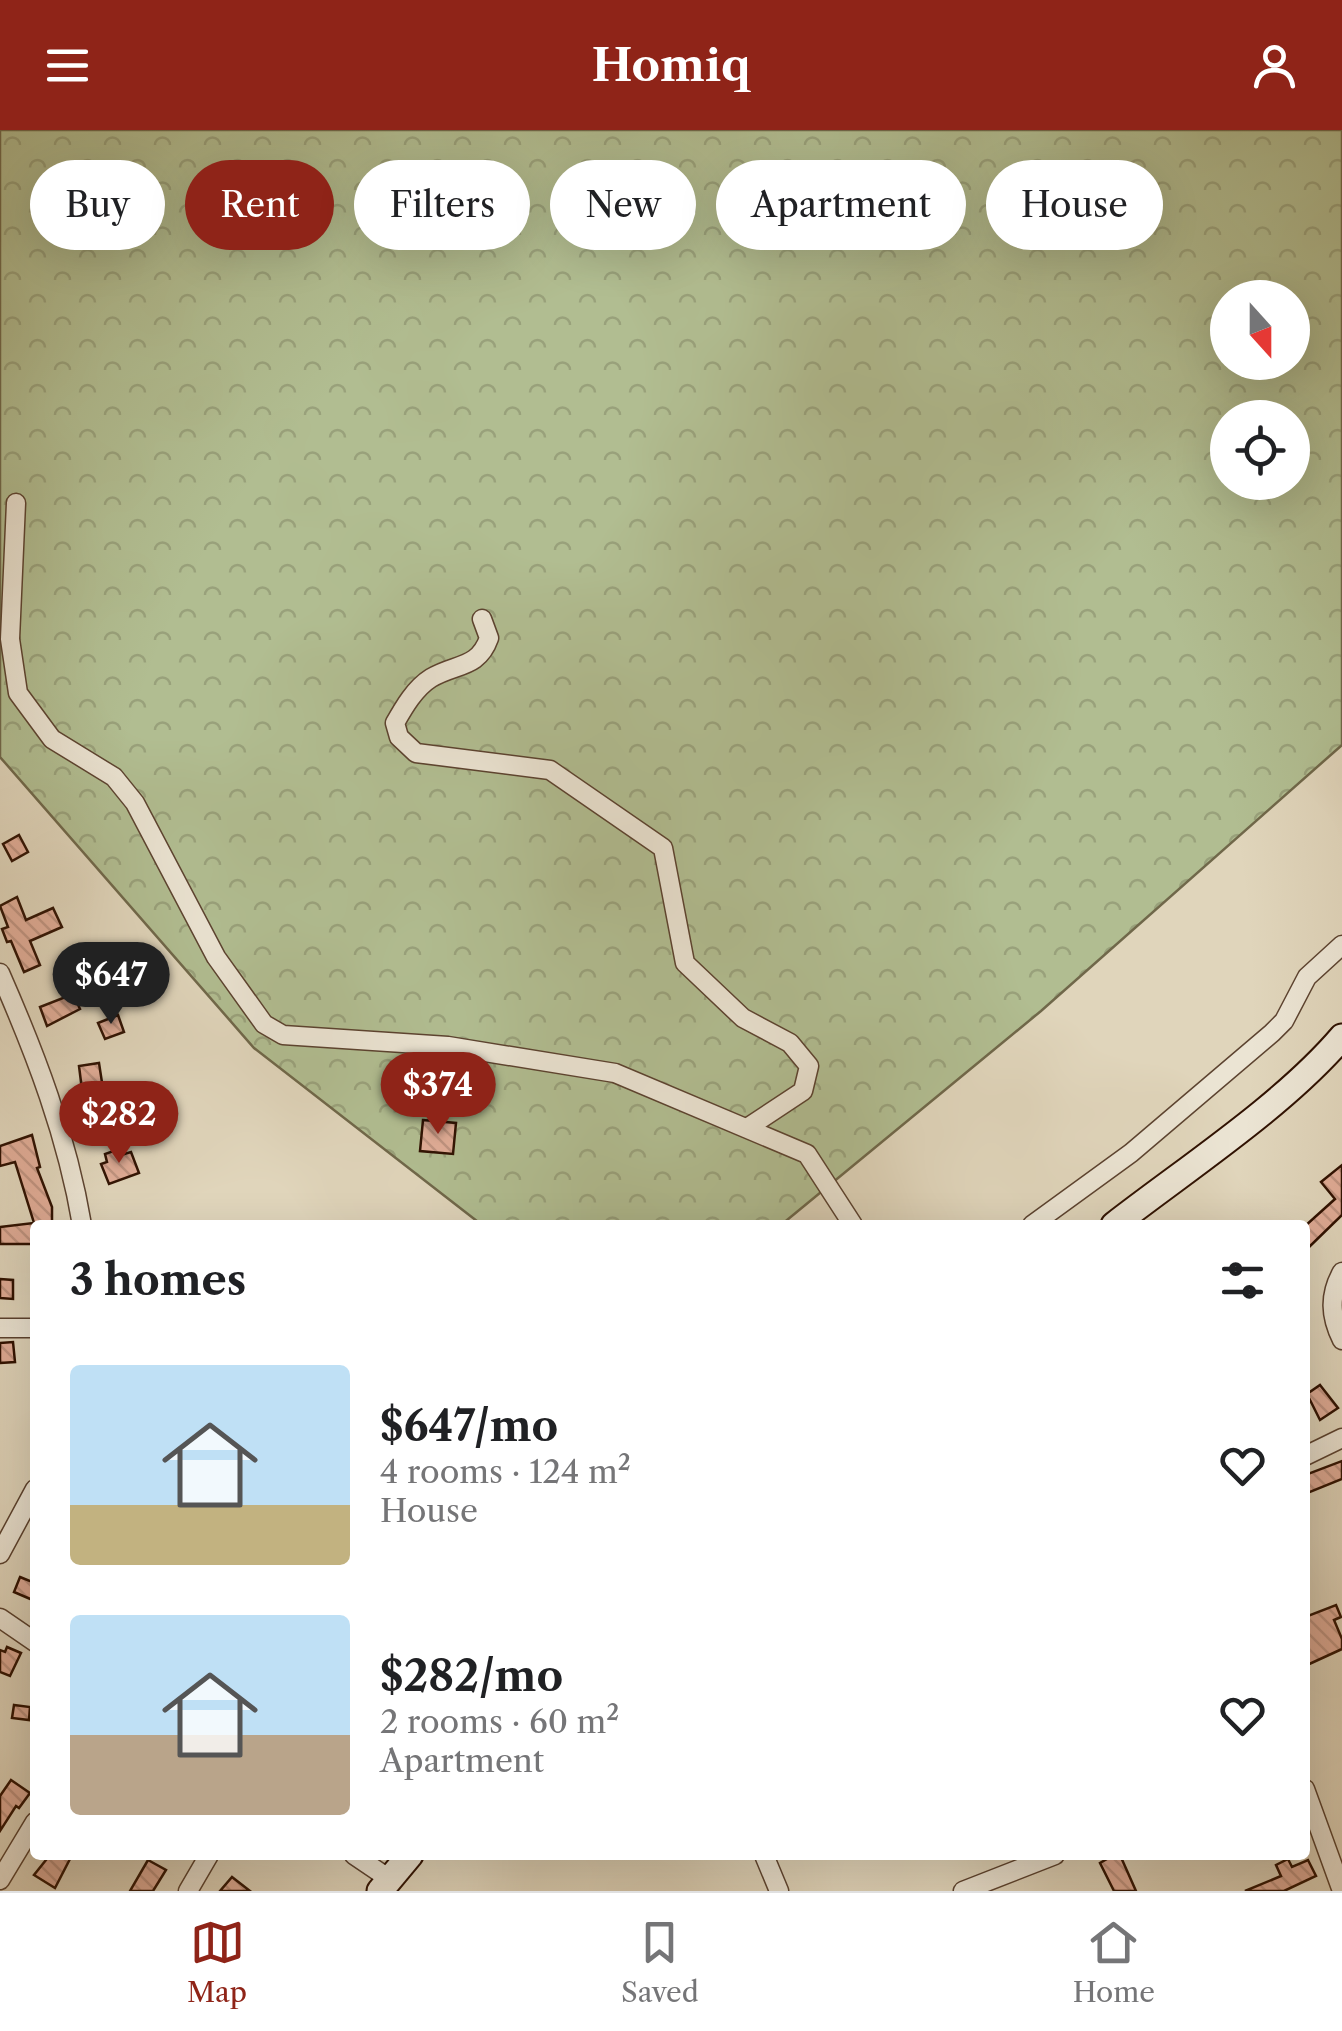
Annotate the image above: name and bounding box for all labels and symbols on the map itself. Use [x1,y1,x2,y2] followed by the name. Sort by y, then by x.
[1210,280,1310,380] north arrow
[52,942,170,1027] pin: $647
[379,1052,497,1137] pin: $374
[60,1081,178,1166] pin: $282

